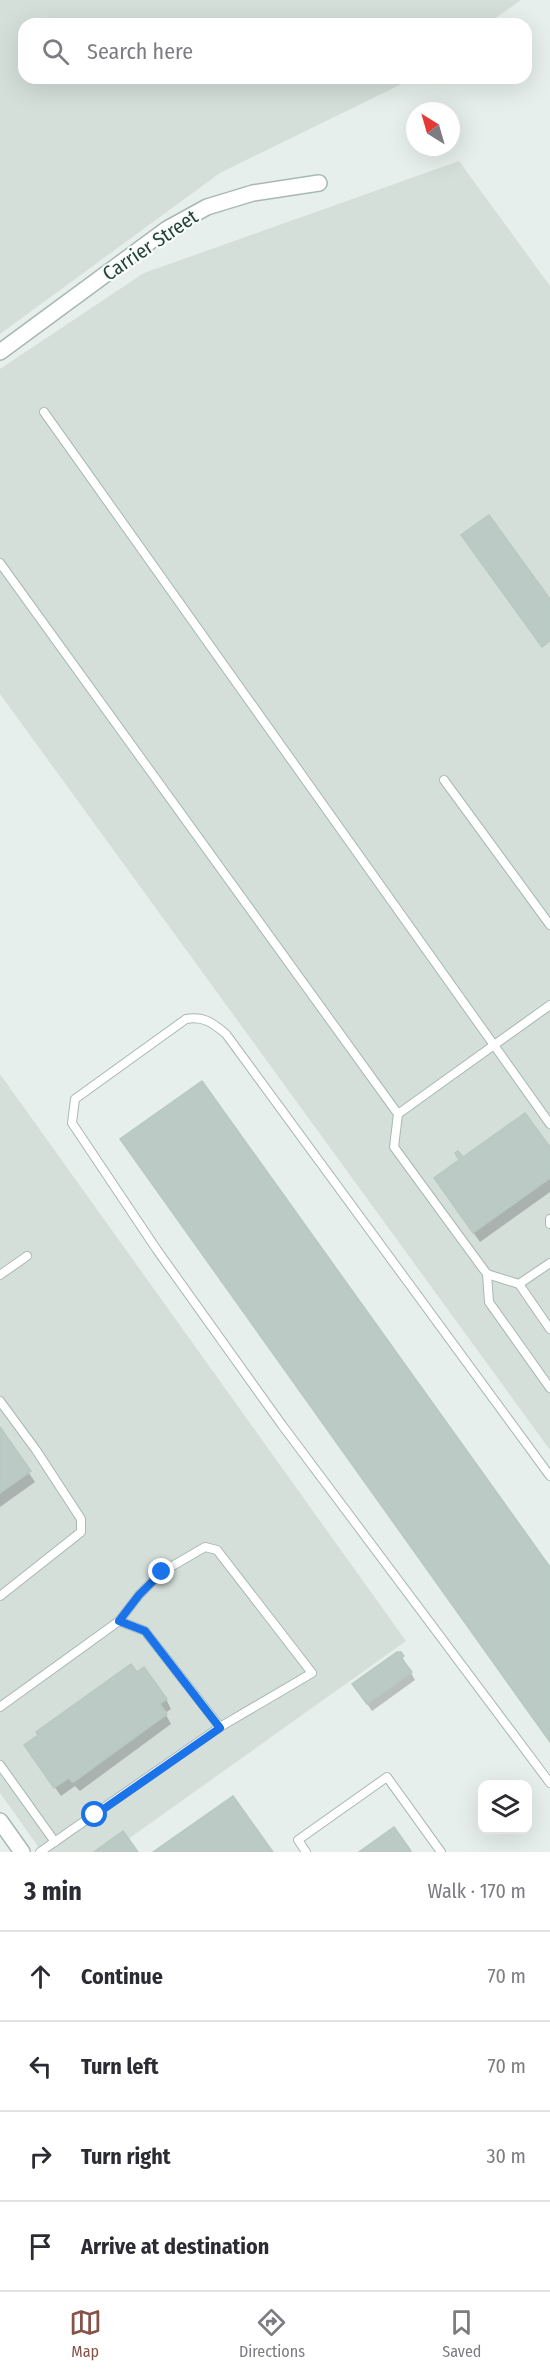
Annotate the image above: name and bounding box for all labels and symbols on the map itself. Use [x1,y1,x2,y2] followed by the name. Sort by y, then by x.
[406,102,460,156] north arrow
[98,204,202,286] street label: Carrier Street
[148,1558,174,1584] route end
[81,1801,107,1827] route start

